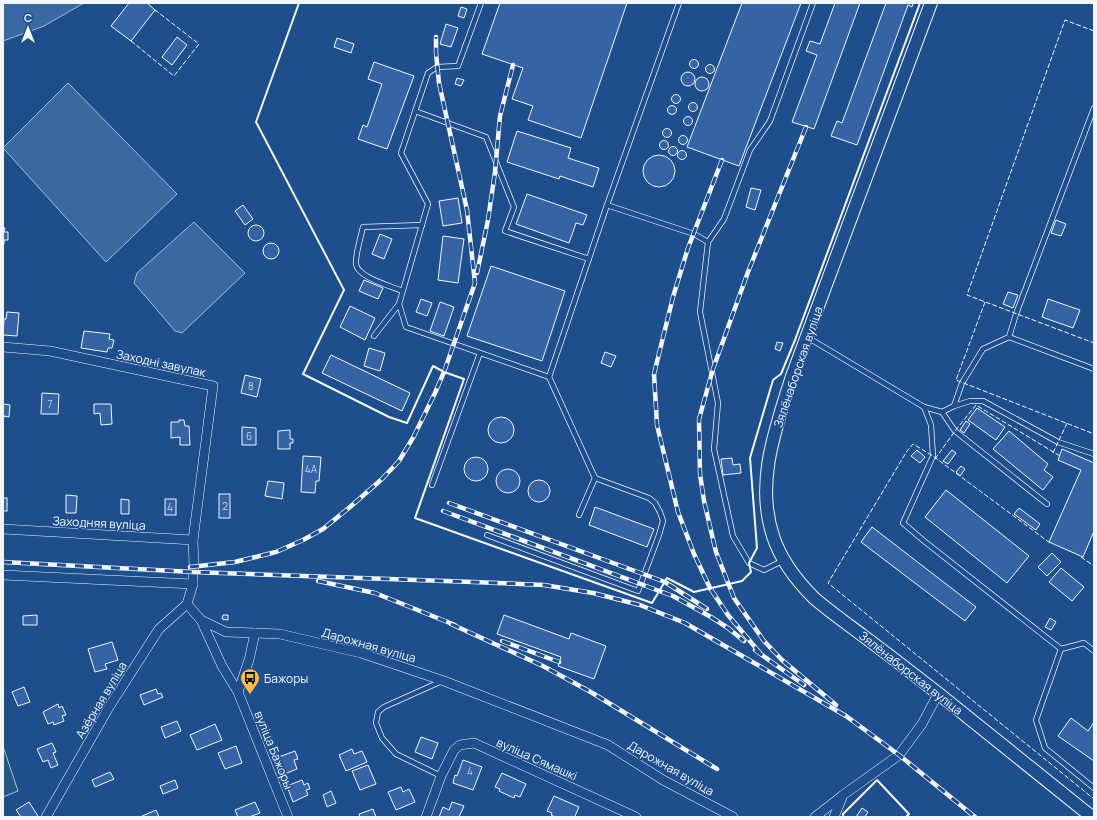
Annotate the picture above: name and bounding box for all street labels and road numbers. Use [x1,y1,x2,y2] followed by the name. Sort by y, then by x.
[769,304,827,430] street label: Зялёнаборская вуліца
[115,345,208,381] street label: Заходні завулак
[52,512,146,534] street label: Заходняя вуліца
[320,623,418,667] street label: Дарожная вуліца
[856,627,966,719] street label: Зялёнаборская вуліца
[71,658,131,742] street label: Азёрная вуліца
[251,708,297,792] street label: вуліца Бажоры
[494,734,580,784] street label: вуліца Сямашкі
[625,736,717,800] street label: Дарожная вуліца

